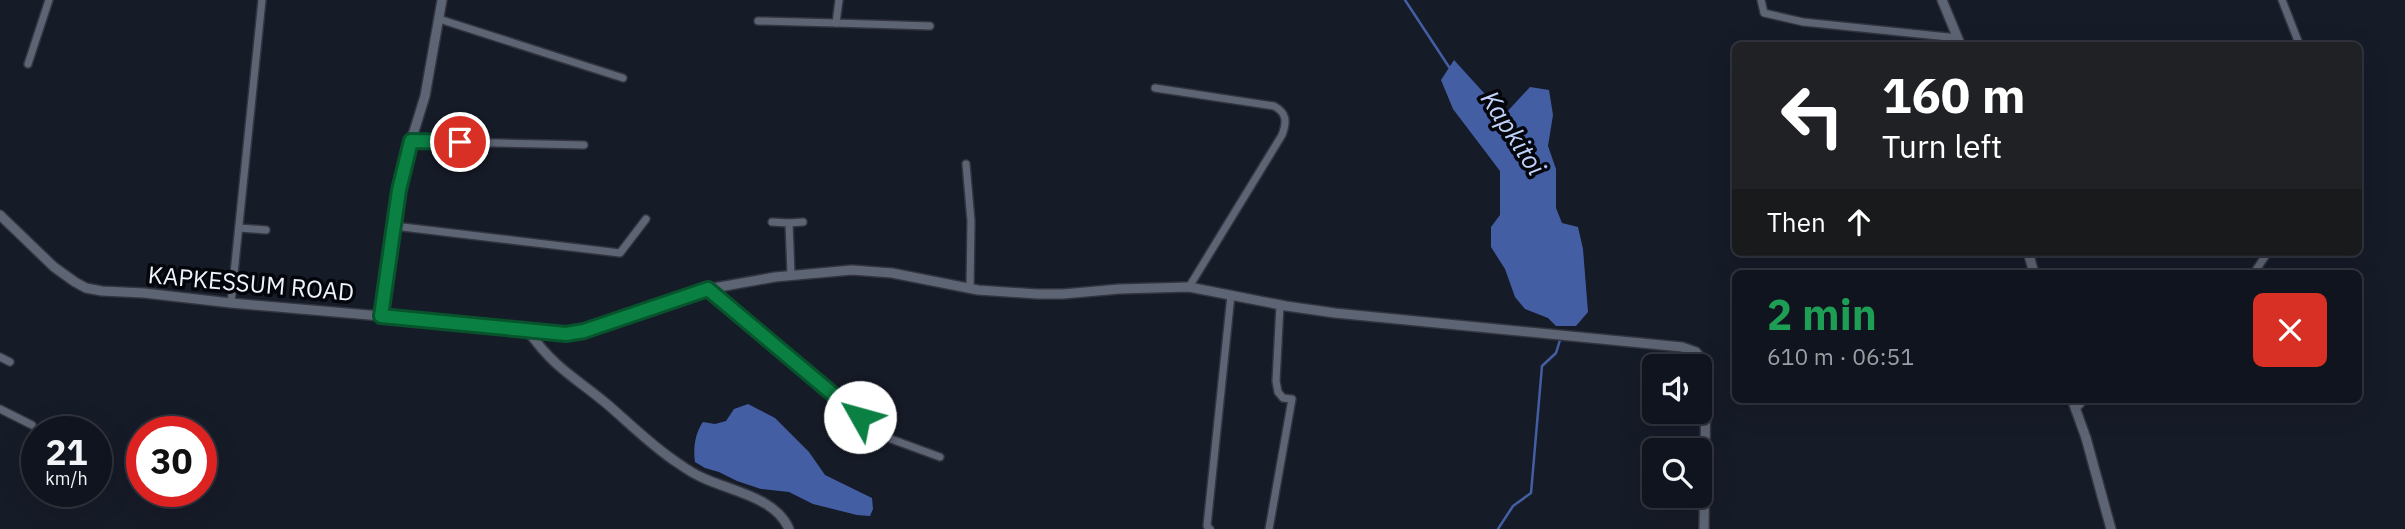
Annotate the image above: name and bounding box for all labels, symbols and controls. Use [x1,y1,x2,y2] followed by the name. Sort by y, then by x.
[1882,63,2026,126] text: 160 m
[1767,70,1858,161] icon: left
[1474,83,1554,182] water label: Kapkitoi
[430,112,490,172] pin
[441,123,479,161] icon: arrive
[1882,125,2002,167] text: Turn left
[1840,203,1878,241] icon: ahead
[1767,205,1826,239] text: Then
[147,258,355,308] street label: KAPKESSUM ROAD
[1767,287,1877,342] text: 2 min
[2253,293,2327,367] button: close
[1767,341,1914,371] text: 610 m · 06:51
[1642,354,1712,508] map controls
[1642,354,1712,424] button: sound
[823,380,897,454] position arrow
[126,416,217,507] speed limit sign: 30
[45,429,88,475] text: 21
[1642,438,1712,508] button: search
[45,467,88,490] text: km/h

